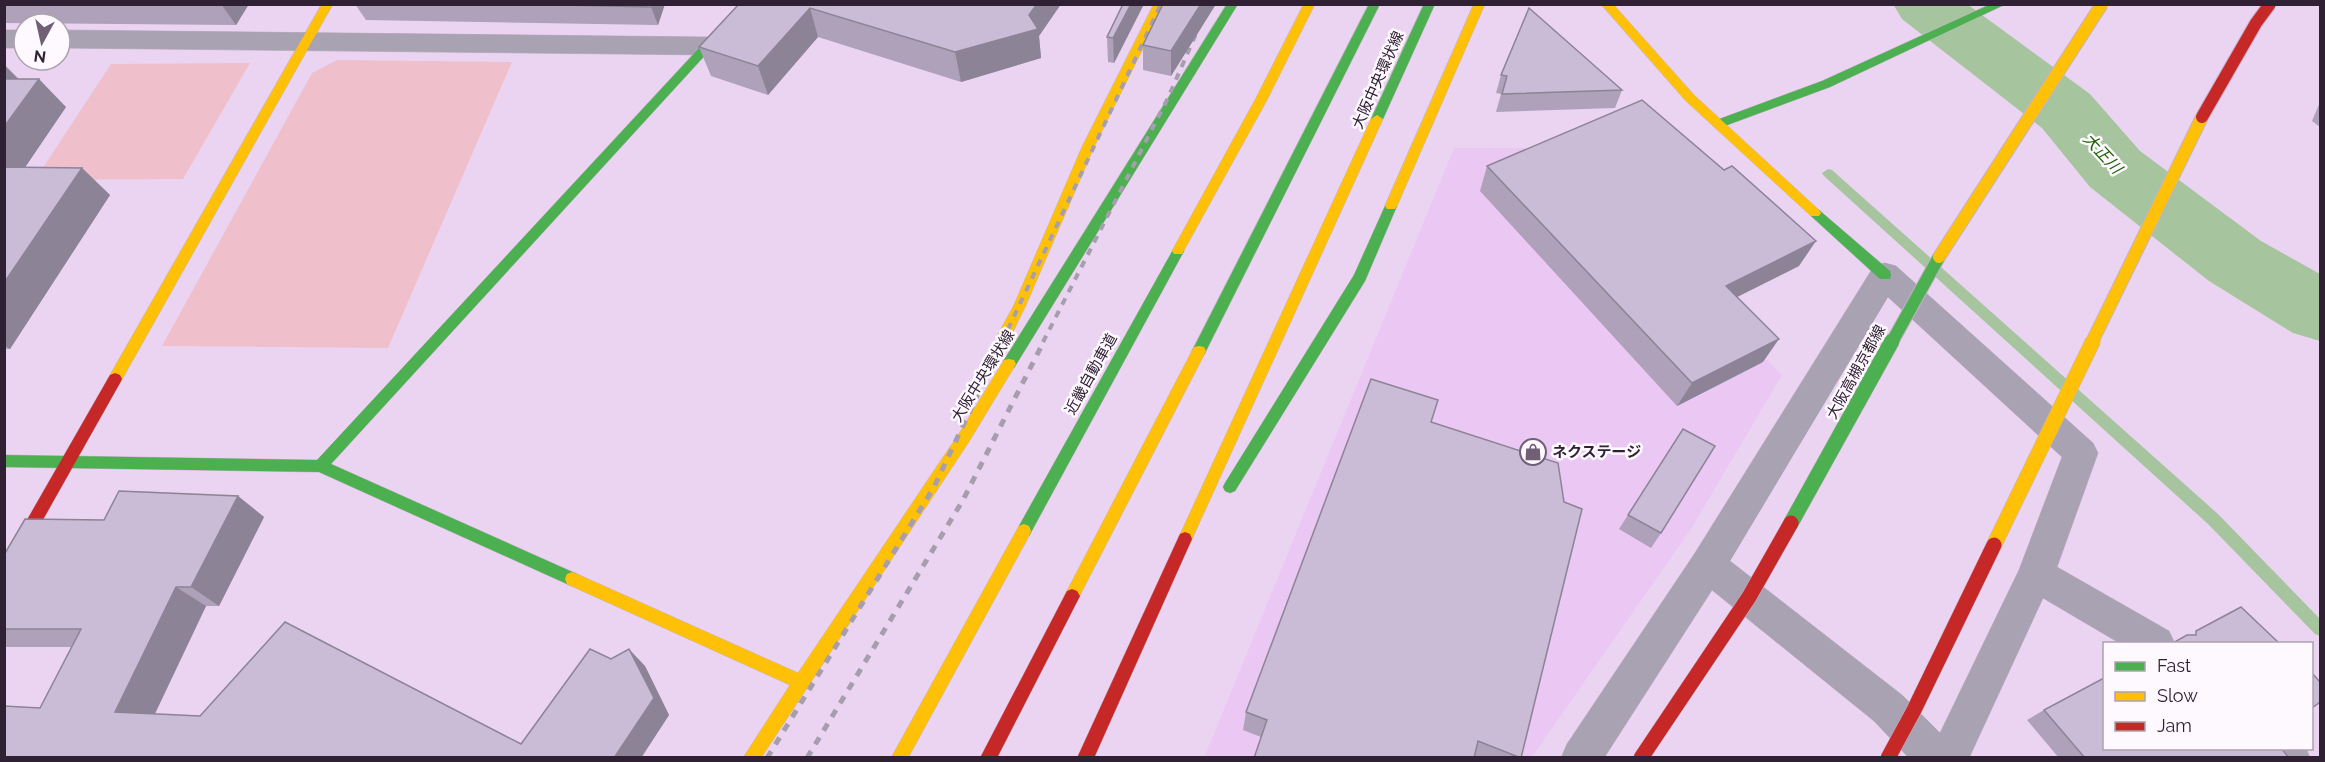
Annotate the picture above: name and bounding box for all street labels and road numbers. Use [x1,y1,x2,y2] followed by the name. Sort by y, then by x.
[1348,28,1408,132] street label: 大阪中央環状線
[1823,322,1889,422] street label: 大阪高槻京都線
[948,327,1018,425] street label: 大阪中央環状線
[1061,330,1121,418] street label: 近畿自動車道

